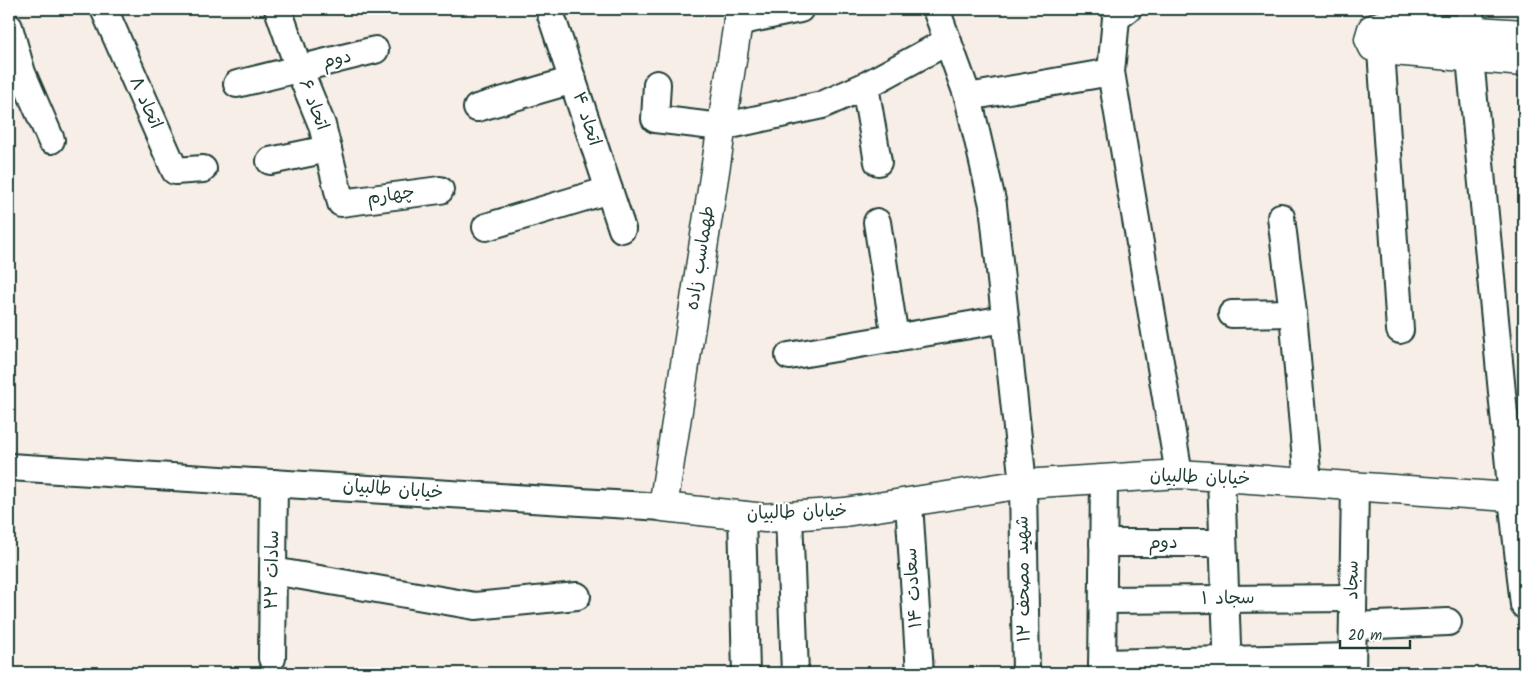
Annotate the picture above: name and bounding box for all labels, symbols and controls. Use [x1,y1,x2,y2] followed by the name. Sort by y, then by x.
[319,42,355,78] street label: دوم
[121,72,169,134] street label: اتحاد ۸
[290,75,336,135] street label: اتحاد ۶
[564,88,608,150] street label: اتحاد ۴
[365,178,417,214] street label: چهارم
[678,204,724,312] street label: طهماسب زاده
[1149,462,1251,494] street label: خیابان طالبیان
[342,472,444,508] street label: خیابان طالبیان
[746,497,848,529] street label: خیابان طالبیان
[1008,515,1040,643] street label: شهید مصحف ۱۲
[1148,529,1178,558] street label: دوم
[258,530,288,610] street label: سادات ۲۲
[897,547,931,629] street label: سعادت ۱۴
[1338,560,1368,600] street label: سجاد
[1201,584,1255,614] street label: سجاد ۱
[1340,617,1410,649] scale bar
[1348,624,1382,648] text: 20 m

